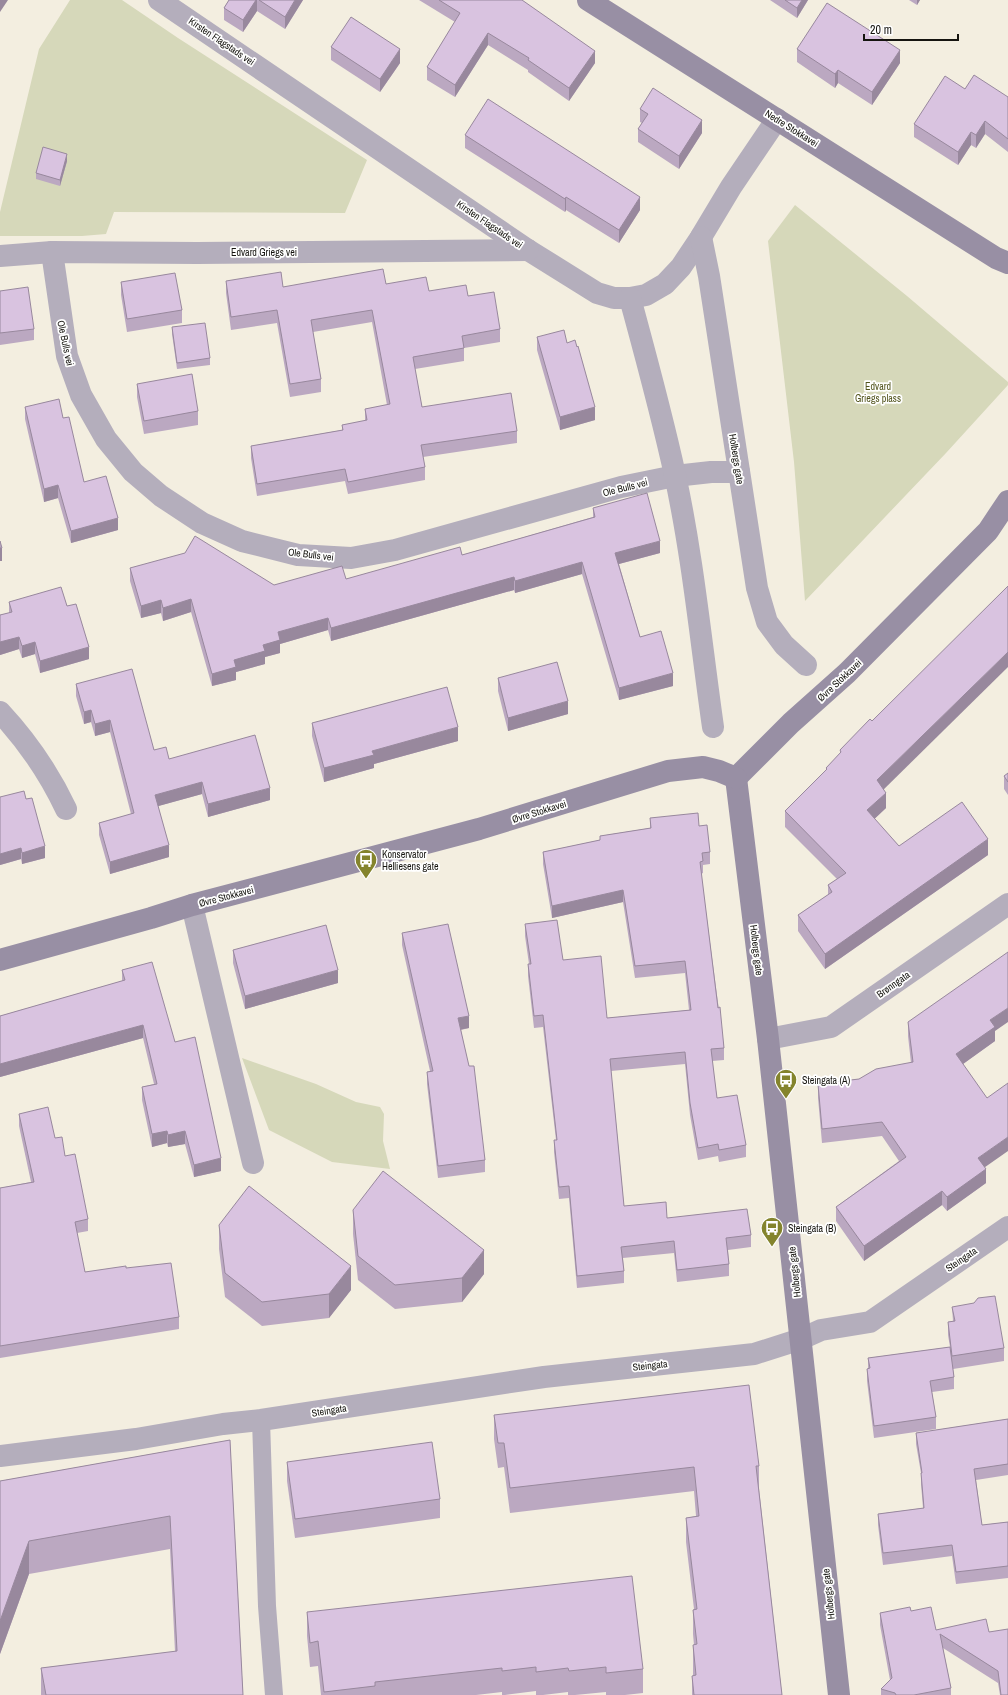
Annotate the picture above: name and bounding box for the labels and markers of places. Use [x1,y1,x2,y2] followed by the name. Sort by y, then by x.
[353,847,379,880] bus stop icon: Konservator Helliesens gate
[382,848,439,873] place label: Konservator Helliesens gate
[773,1067,799,1100] bus stop icon: Steingata (A)
[802,1074,851,1087] place label: Steingata (A)
[759,1215,785,1248] bus stop icon: Steingata (B)
[788,1222,837,1235] place label: Steingata (B)

